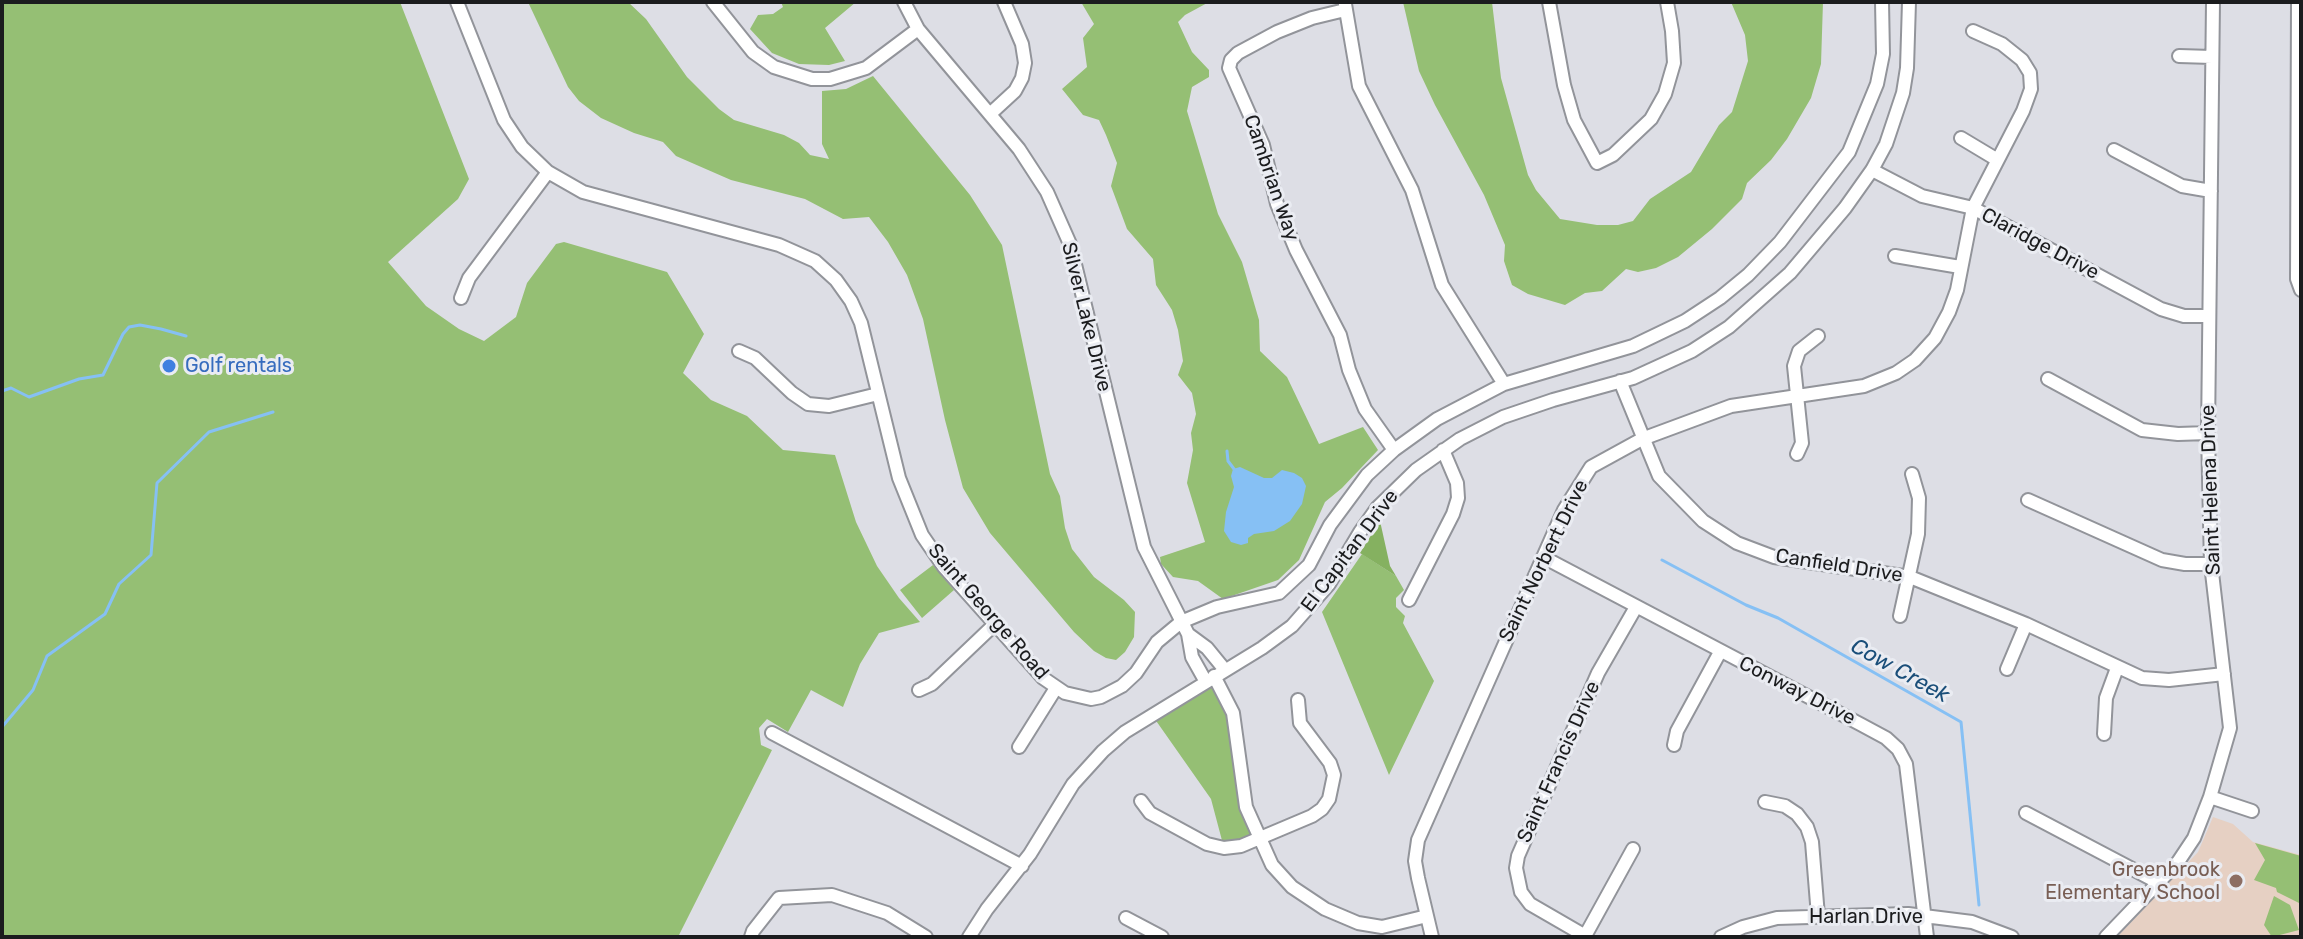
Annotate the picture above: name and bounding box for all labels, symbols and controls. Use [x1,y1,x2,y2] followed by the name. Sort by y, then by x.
[1238,112,1304,244] street label: Cambrian Way
[1977,203,2103,285] street label: Claridge Drive
[1056,240,1116,394] street label: Silver Lake Drive
[185,354,292,378] place label: Golf rentals
[160,357,178,375] marker: Golf rentals
[2196,404,2226,576] street label: Saint Helena Drive
[1494,476,1594,646] street label: Saint Norbert Drive
[1296,485,1404,617] street label: El Capitan Drive
[922,539,1054,685] street label: Saint George Road
[1774,544,1904,588] street label: Canfield Drive
[1846,633,1954,709] water label: Cow Creek
[1735,651,1859,731] street label: Conway Drive
[1513,678,1605,846] street label: Saint Francis Drive
[2045,858,2220,905] place label: Greenbrook Elementary School
[2227,872,2245,890] marker: Greenbrook Elementary School
[1809,905,1923,929] street label: Harlan Drive

